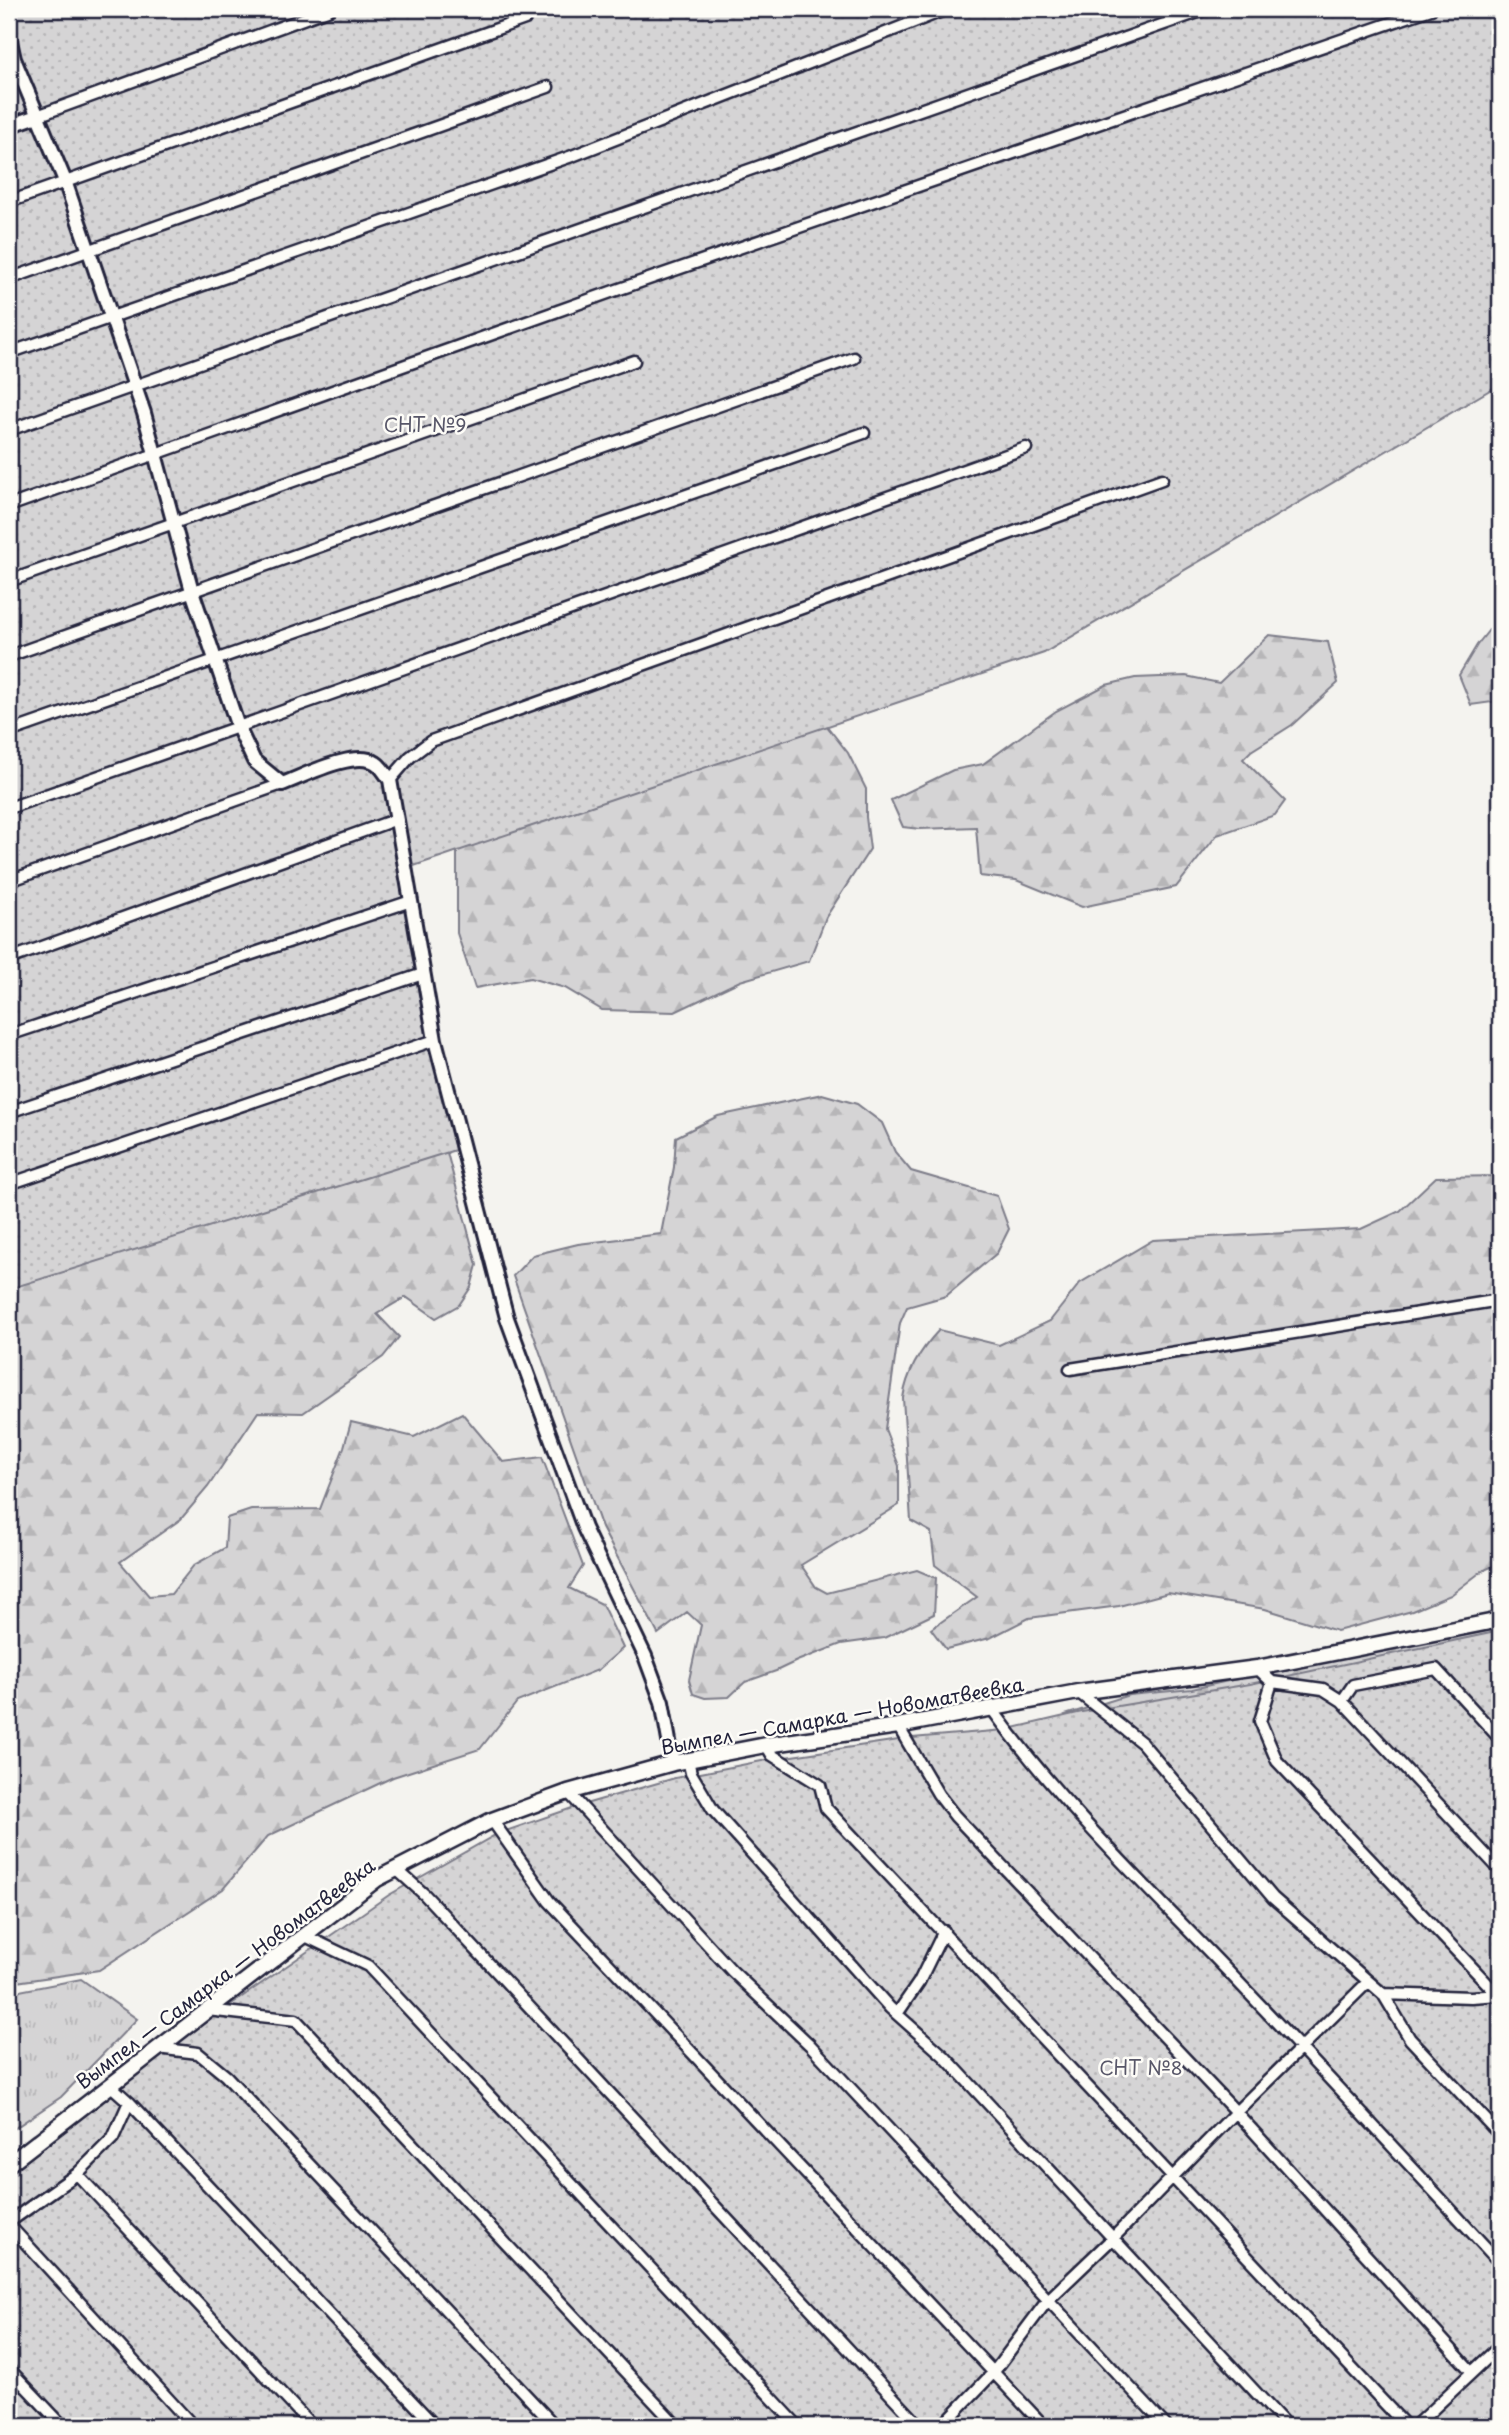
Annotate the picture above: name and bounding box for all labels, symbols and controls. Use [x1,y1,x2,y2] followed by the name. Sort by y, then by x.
[384,410,466,438] park label: СНТ №9
[658,1669,1026,1761] street label: Вымпел — Самарка — Новоматвеевка
[70,1851,381,2095] street label: Вымпел — Самарка — Новоматвеевка
[1099,2053,1183,2081] park label: СНТ №8

